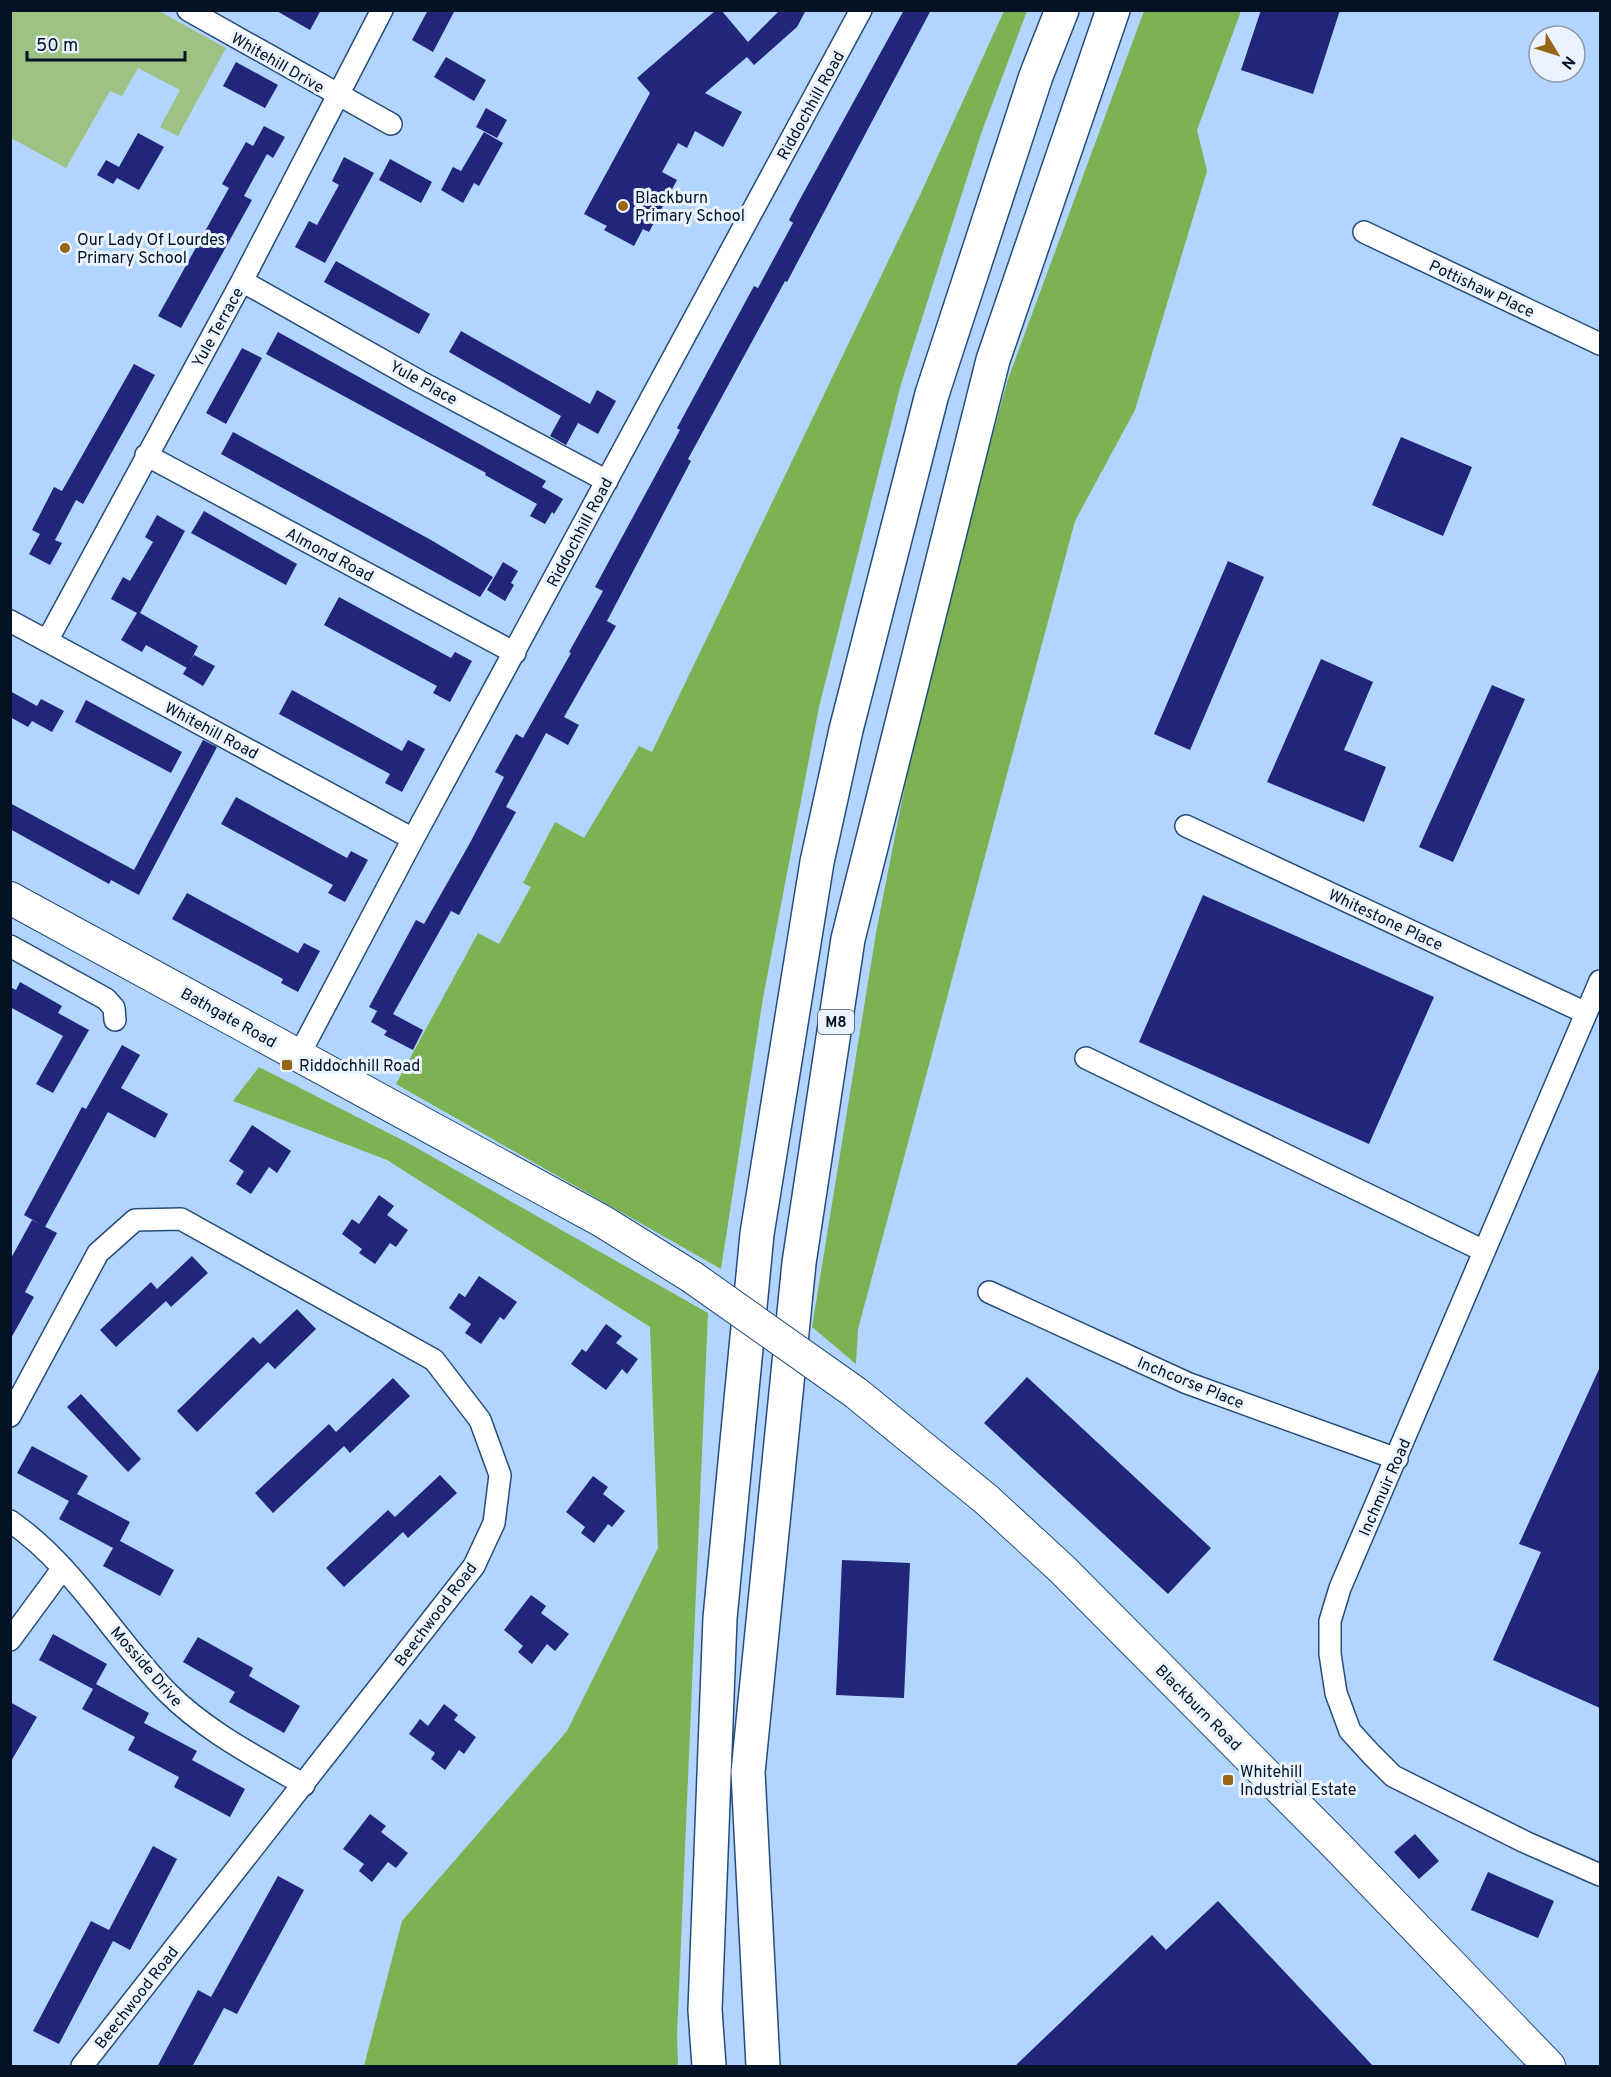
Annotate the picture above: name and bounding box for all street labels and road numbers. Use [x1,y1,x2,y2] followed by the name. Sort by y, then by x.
[227,29,327,98] street label: Whitehill Drive
[774,48,850,164] street label: Riddochhill Road
[1425,257,1537,323] street label: Pottishaw Place
[189,285,249,371] street label: Yule Terrace
[386,357,460,411] street label: Yule Place
[544,475,618,591] street label: Riddochhill Road
[282,524,376,587] street label: Almond Road
[161,699,261,765] street label: Whitehill Road
[1325,886,1446,956] street label: Whitestone Place
[177,984,279,1053] street label: Bathgate Road
[818,1010,854,1034] road number: M8
[1134,1353,1247,1414] street label: Inchcorse Place
[1355,1436,1416,1540] street label: Inchmuir Road
[391,1559,482,1671] street label: Beechwood Road
[105,1623,186,1712] street label: Mosside Drive
[1150,1661,1245,1756] street label: Blackburn Road
[91,1943,184,2054] street label: Beechwood Road

